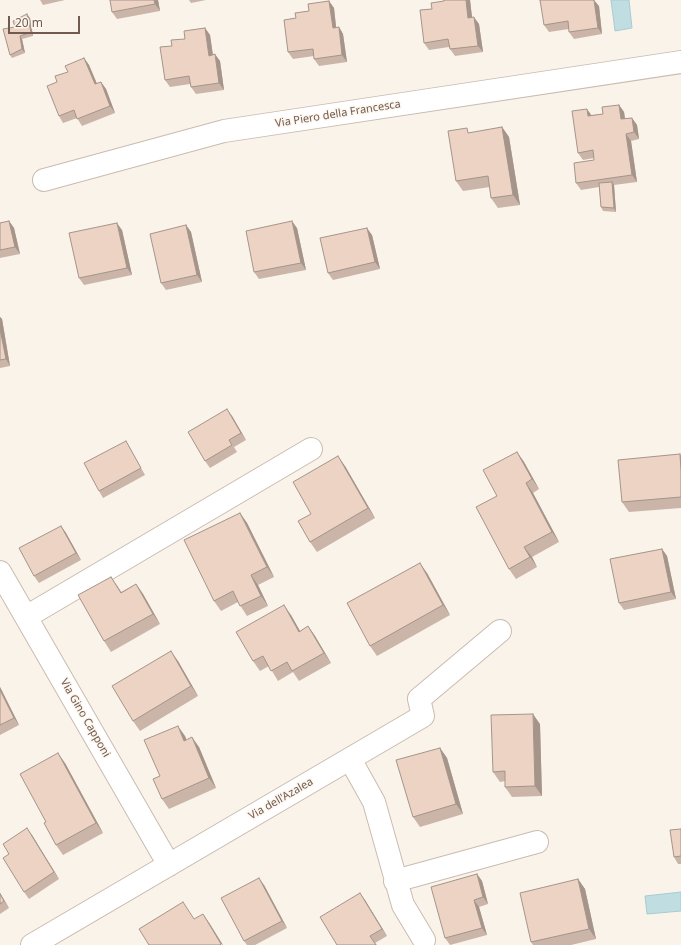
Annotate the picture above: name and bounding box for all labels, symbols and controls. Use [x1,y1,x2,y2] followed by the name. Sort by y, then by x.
[10,8,82,34] scale bar
[15,14,43,31] text: 20 m
[274,98,402,130] street label: Via Piero della Francesca
[57,676,113,760] street label: Via Gino Capponi
[246,775,316,823] street label: Via dell'Azalea

